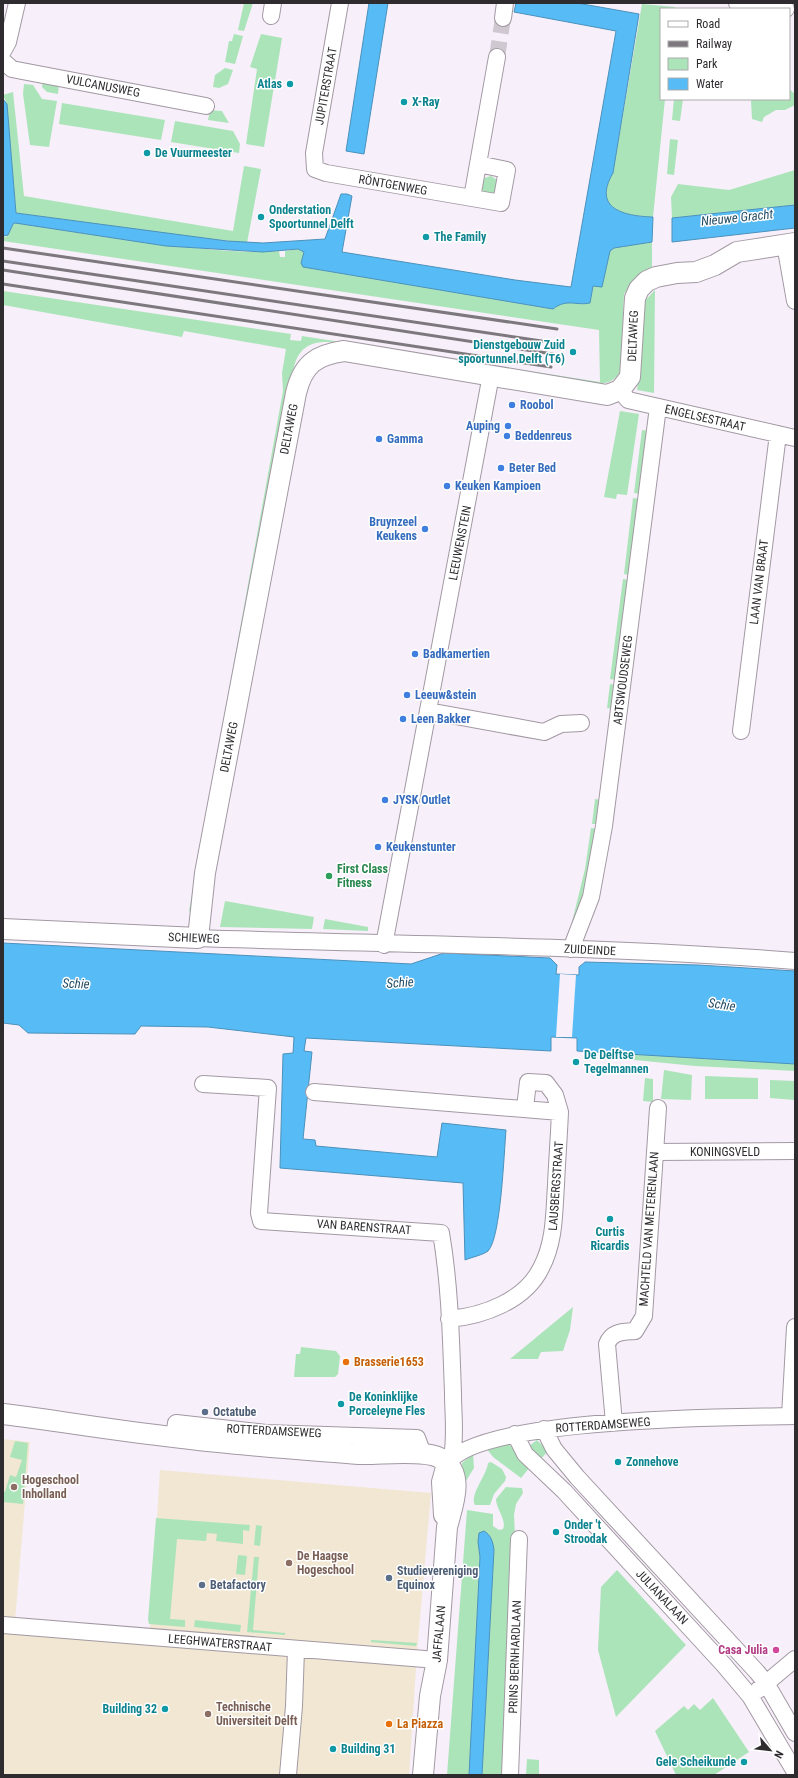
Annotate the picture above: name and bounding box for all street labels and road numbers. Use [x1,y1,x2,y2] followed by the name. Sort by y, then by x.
[312,46,340,126] street label: JUPITERSTRAAT
[65,72,141,100] street label: VULCANUSWEG
[358,171,429,198] street label: RÖNTGENWEG
[625,310,641,362] street label: DELTAWEG
[277,402,301,456] street label: DELTAWEG
[663,402,747,434] street label: ENGELSESTRAAT
[446,504,474,582] street label: LEEUWENSTEIN
[747,539,771,625] street label: LAAN VAN BRAAT
[611,634,635,726] street label: ABTSWOUDSEWEG
[217,720,241,774] street label: DELTAWEG
[168,930,220,946] street label: SCHIEWEG
[564,942,616,958] street label: ZUIDEINDE
[546,1141,566,1231] street label: LAUSBERGSTRAAT
[690,1145,760,1159] street label: KONINGSVELD
[637,1151,661,1307] street label: MACHTELD VAN METERENLAAN
[316,1217,412,1237] street label: VAN BARENSTRAAT
[555,1415,651,1435] street label: ROTTERDAMSEWEG
[226,1422,322,1440] street label: ROTTERDAMSEWEG
[633,1567,691,1627] street label: JULIANALAAN
[506,1600,524,1714] street label: PRINS BERNHARDLAAN
[430,1605,448,1663] street label: JAFFALAAN
[168,1631,272,1655] street label: LEEGHWATERSTRAAT

